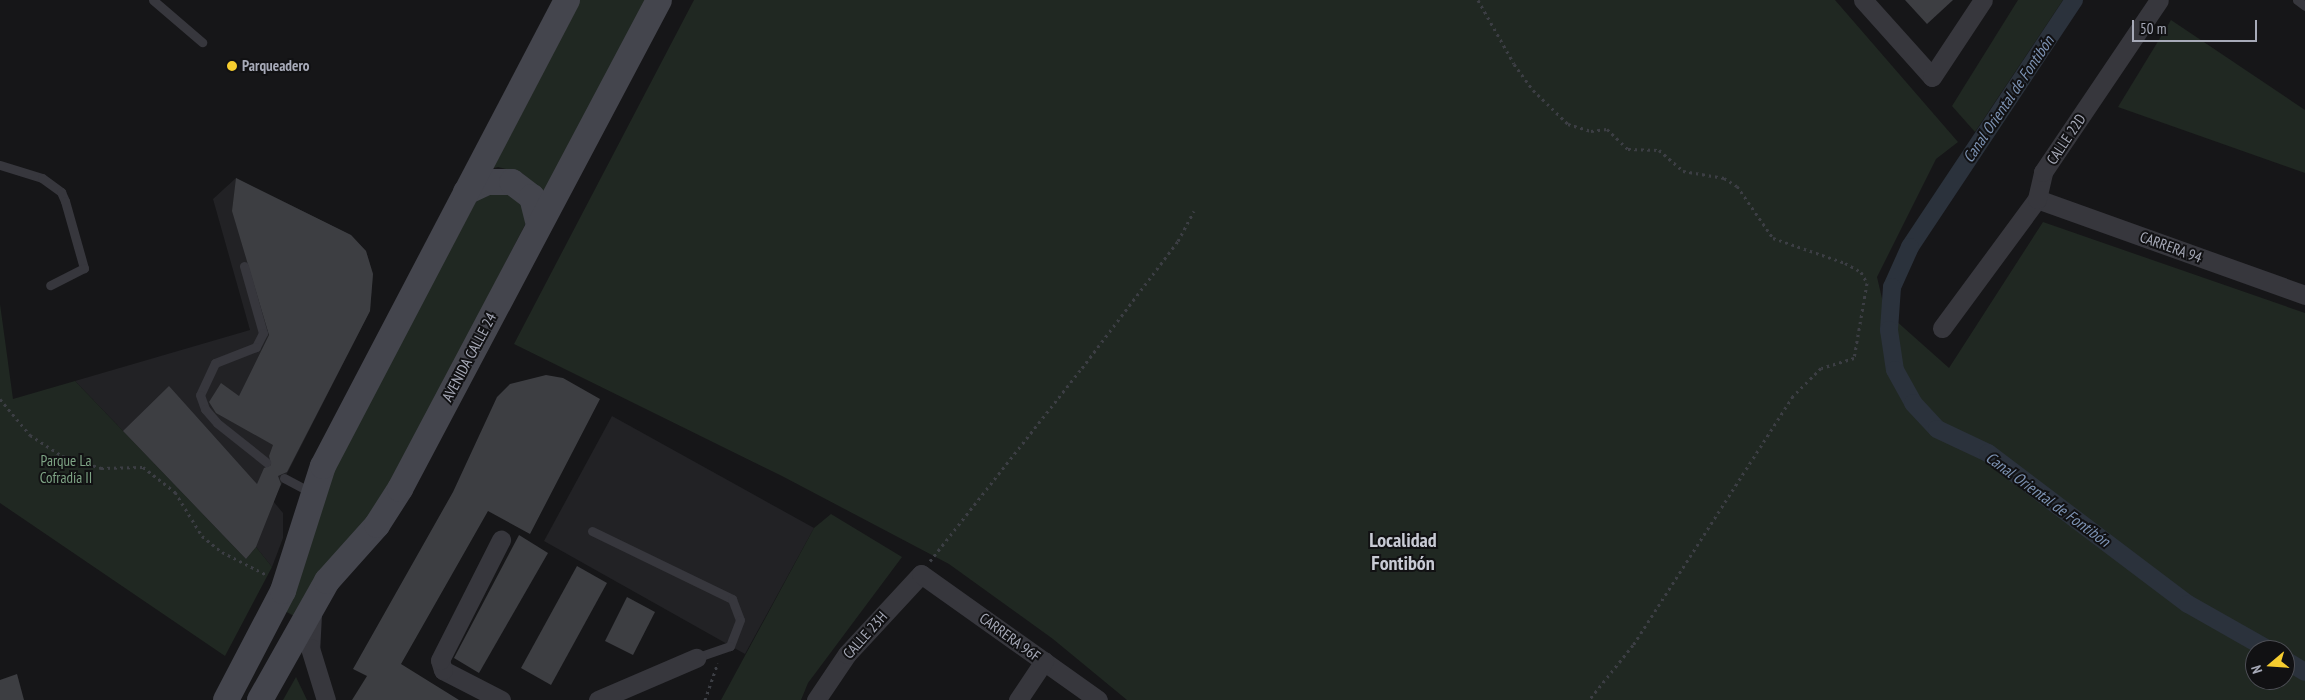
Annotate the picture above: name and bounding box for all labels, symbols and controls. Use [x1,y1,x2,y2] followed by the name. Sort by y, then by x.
[2135,10,2260,42] scale bar
[2140,19,2166,38] text: 50 m
[1959,32,2057,166] water label: Canal Oriental de Fontibón
[242,57,310,75] place label: Parqueadero
[226,60,238,72] marker: Parqueadero
[2043,110,2089,168] street label: CALLE 22D
[2137,227,2205,267] street label: CARRERA 94
[438,309,500,405] street label: AVENIDA CALLE 24
[1982,448,2114,550] water label: Canal Oriental de Fontibón
[40,451,92,486] park label: Parque La Cofradía II
[1369,528,1437,575] district label: Localidad Fontibón
[839,608,891,662] street label: CALLE 23H
[976,609,1044,665] street label: CARRERA 96F
[2245,640,2295,690] north arrow
[2247,663,2266,676] text: N

